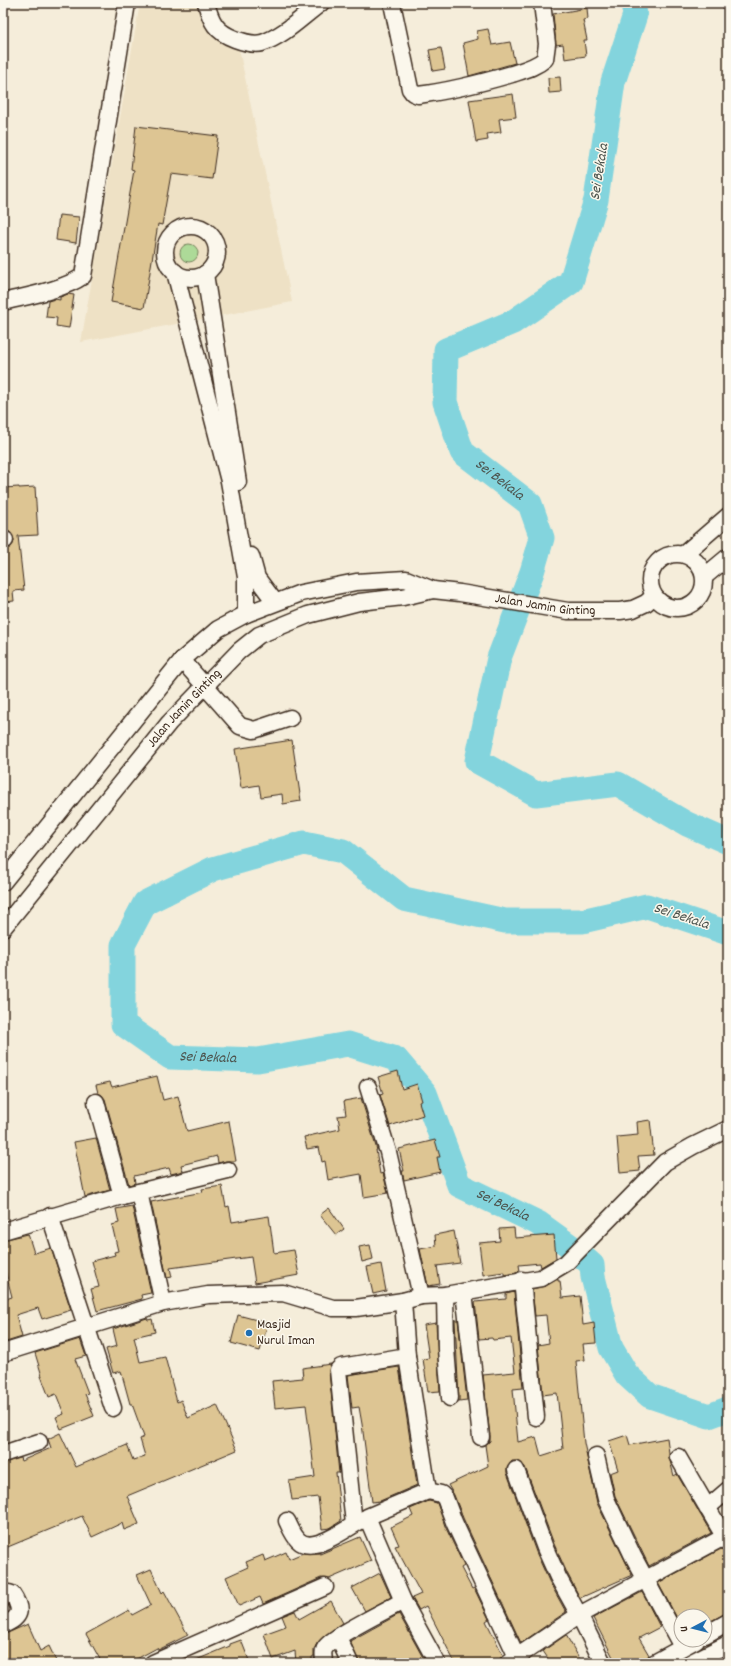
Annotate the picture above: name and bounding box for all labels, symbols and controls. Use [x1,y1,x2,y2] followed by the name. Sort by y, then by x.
[585,141,615,202] water label: Sei Bekala
[470,454,529,507] water label: Sei Bekala
[493,589,595,621] street label: Jalan Jamin Ginting
[143,664,226,752] street label: Jalan Jamin Ginting
[651,898,712,937] water label: Sei Bekala
[179,1046,237,1070] water label: Sei Bekala
[472,1184,534,1229] water label: Sei Bekala
[257,1315,315,1351] place label: Masjid Nurul Iman
[244,1328,254,1338] marker: Masjid Nurul Iman
[673,1608,713,1648] north arrow
[677,1625,693,1633] text: U

